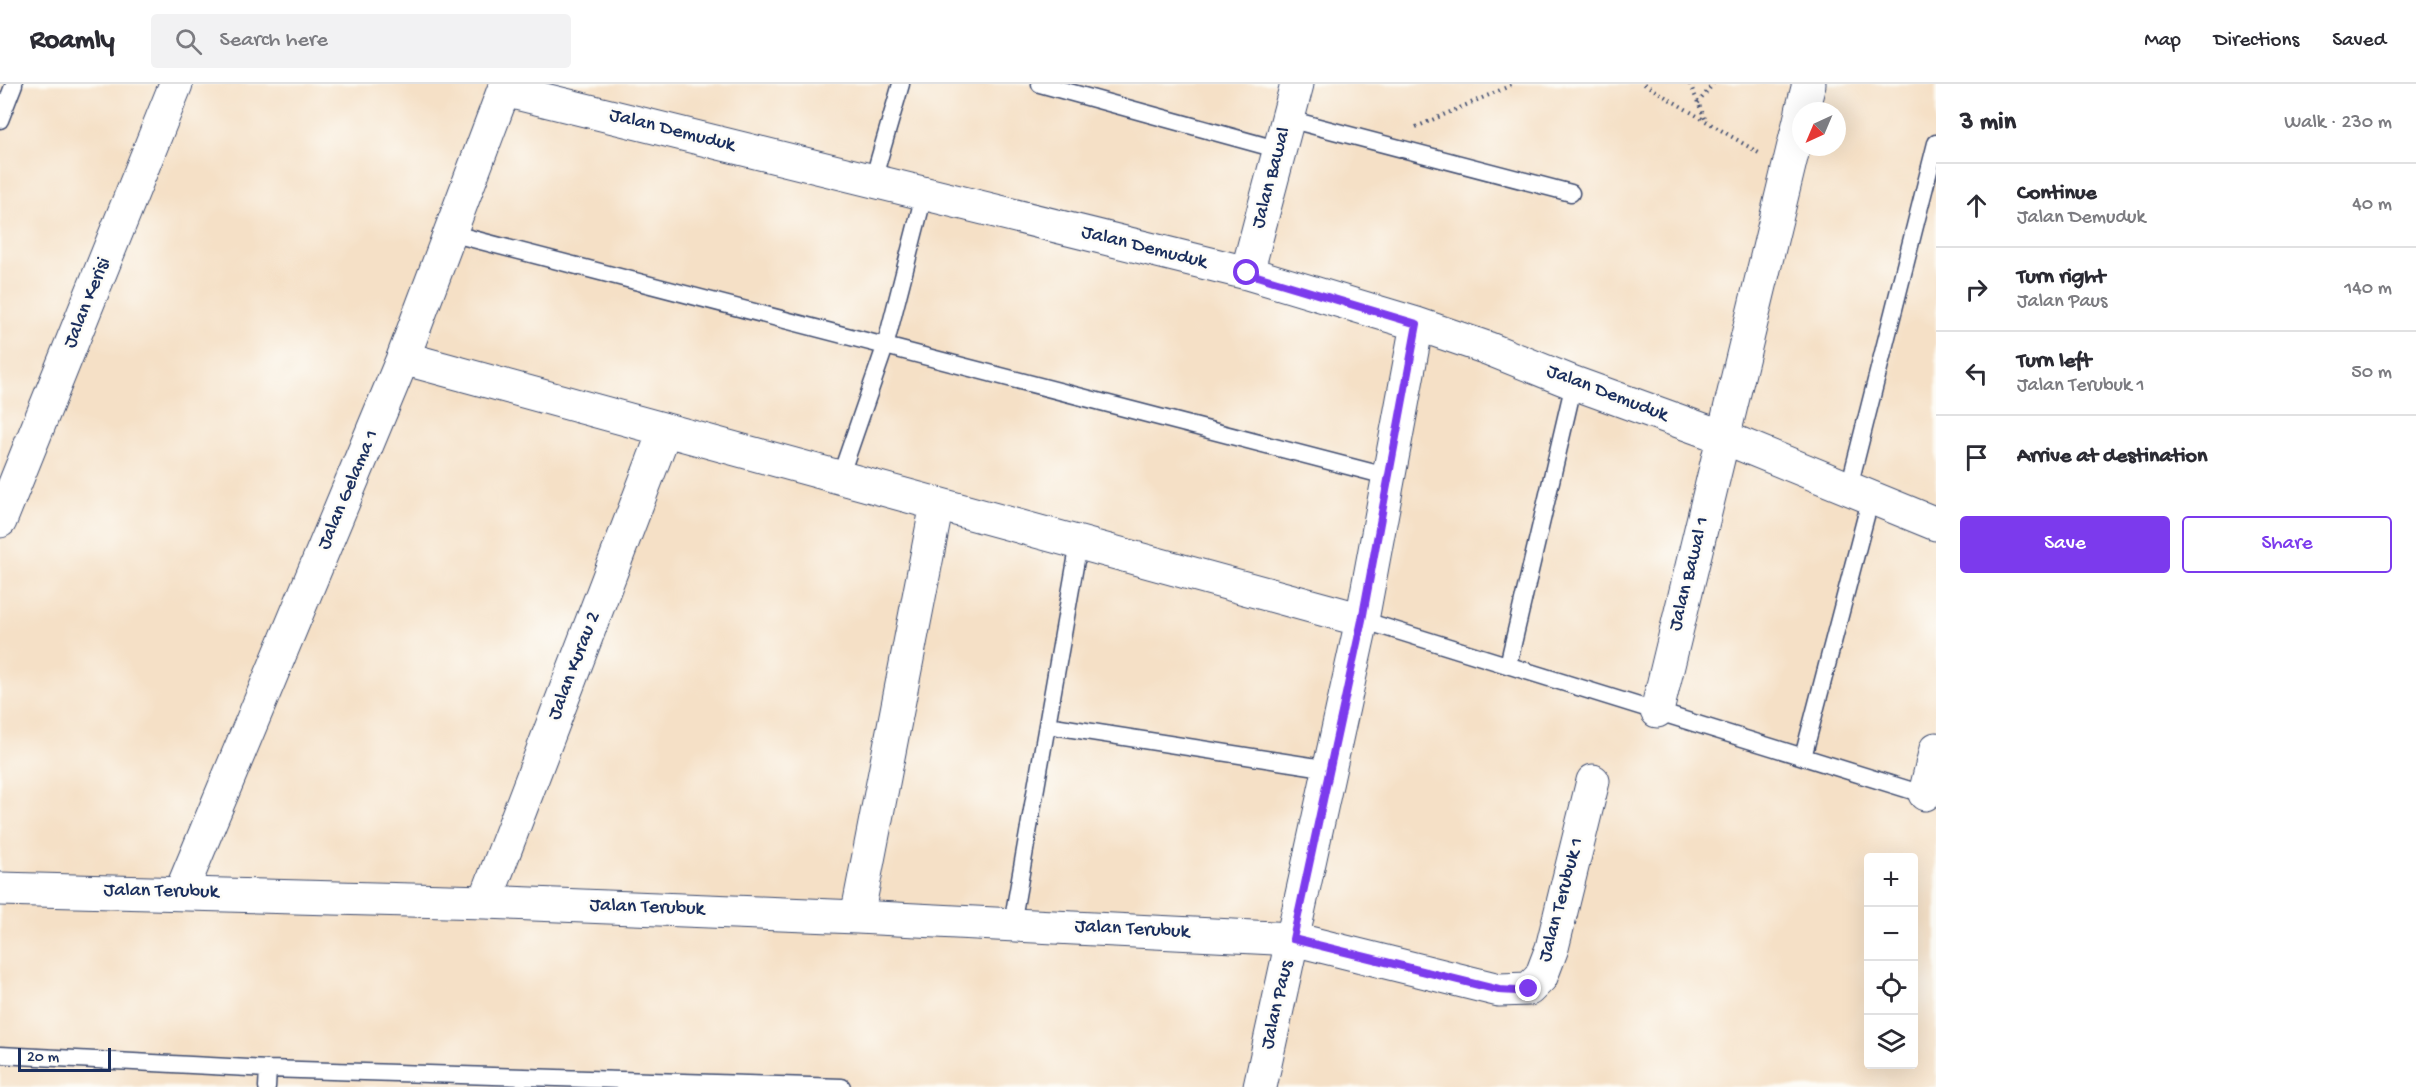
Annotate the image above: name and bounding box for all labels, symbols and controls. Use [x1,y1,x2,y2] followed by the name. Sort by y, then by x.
[151,14,571,68] search box
[30,25,115,58] text: Roamly
[172,25,205,58] icon: search
[220,28,328,54] text: Search here
[2144,29,2181,54] text: Map
[2214,29,2299,54] text: Directions
[2332,29,2386,54] text: Saved
[1792,102,1846,156] north arrow
[607,104,739,158] street label: Jalan Demuduk
[1960,108,2016,139] text: 3 min
[2284,112,2392,135] text: Walk · 230 m
[1247,125,1297,231] street label: Jalan Bawal
[2017,181,2097,207] text: Continue
[1960,189,1993,222] icon: ahead
[2352,194,2392,217] text: 40 m
[2017,207,2145,230] text: Jalan Demuduk
[1079,221,1211,275] street label: Jalan Demuduk
[59,254,117,352] street label: Jalan Kerisi
[1233,259,1259,285] route start
[2017,265,2105,291] text: Turn right
[1960,273,1993,306] icon: right
[2344,278,2392,301] text: 140 m
[2017,291,2107,314] text: Jalan Paus
[2017,349,2091,375] text: Turn left
[1960,357,1993,390] icon: left
[1543,360,1673,428] street label: Jalan Demuduk
[2351,362,2392,385] text: 50 m
[2017,375,2145,398] text: Jalan Terubuk 1
[313,427,385,553] street label: Jalan Gelama 1
[1960,441,1993,474] icon: arrive
[2017,444,2207,470] text: Arrive at destination
[1665,515,1715,633] street label: Jalan Bawal 1
[1960,516,2170,573] button: Save
[2182,516,2392,573] button: Share
[544,609,606,723] street label: Jalan Kurau 2
[1534,835,1590,965] street label: Jalan Terubuk 1
[1864,853,1918,1069] map controls
[1864,853,1918,907] button: +
[103,880,221,905] street label: Jalan Terubuk
[589,895,707,922] street label: Jalan Terubuk
[1864,907,1918,961] button: −
[1074,916,1192,945] street label: Jalan Terubuk
[1257,958,1300,1052] street label: Jalan Paus
[1864,961,1918,1015] button: locate
[1515,975,1541,1001] route end
[1864,1015,1918,1069] button: layers
[18,1045,111,1072] scale bar
[27,1049,59,1068] text: 20 m

